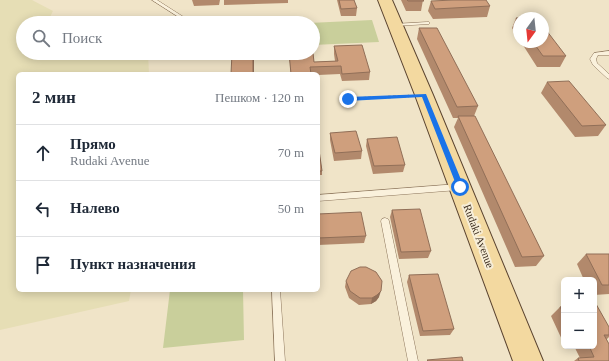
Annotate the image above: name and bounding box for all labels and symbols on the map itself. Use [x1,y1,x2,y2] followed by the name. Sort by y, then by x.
[513,12,549,48] north arrow
[339,90,357,108] route end
[451,178,469,196] route start
[461,202,497,270] street label: Rudaki Avenue

